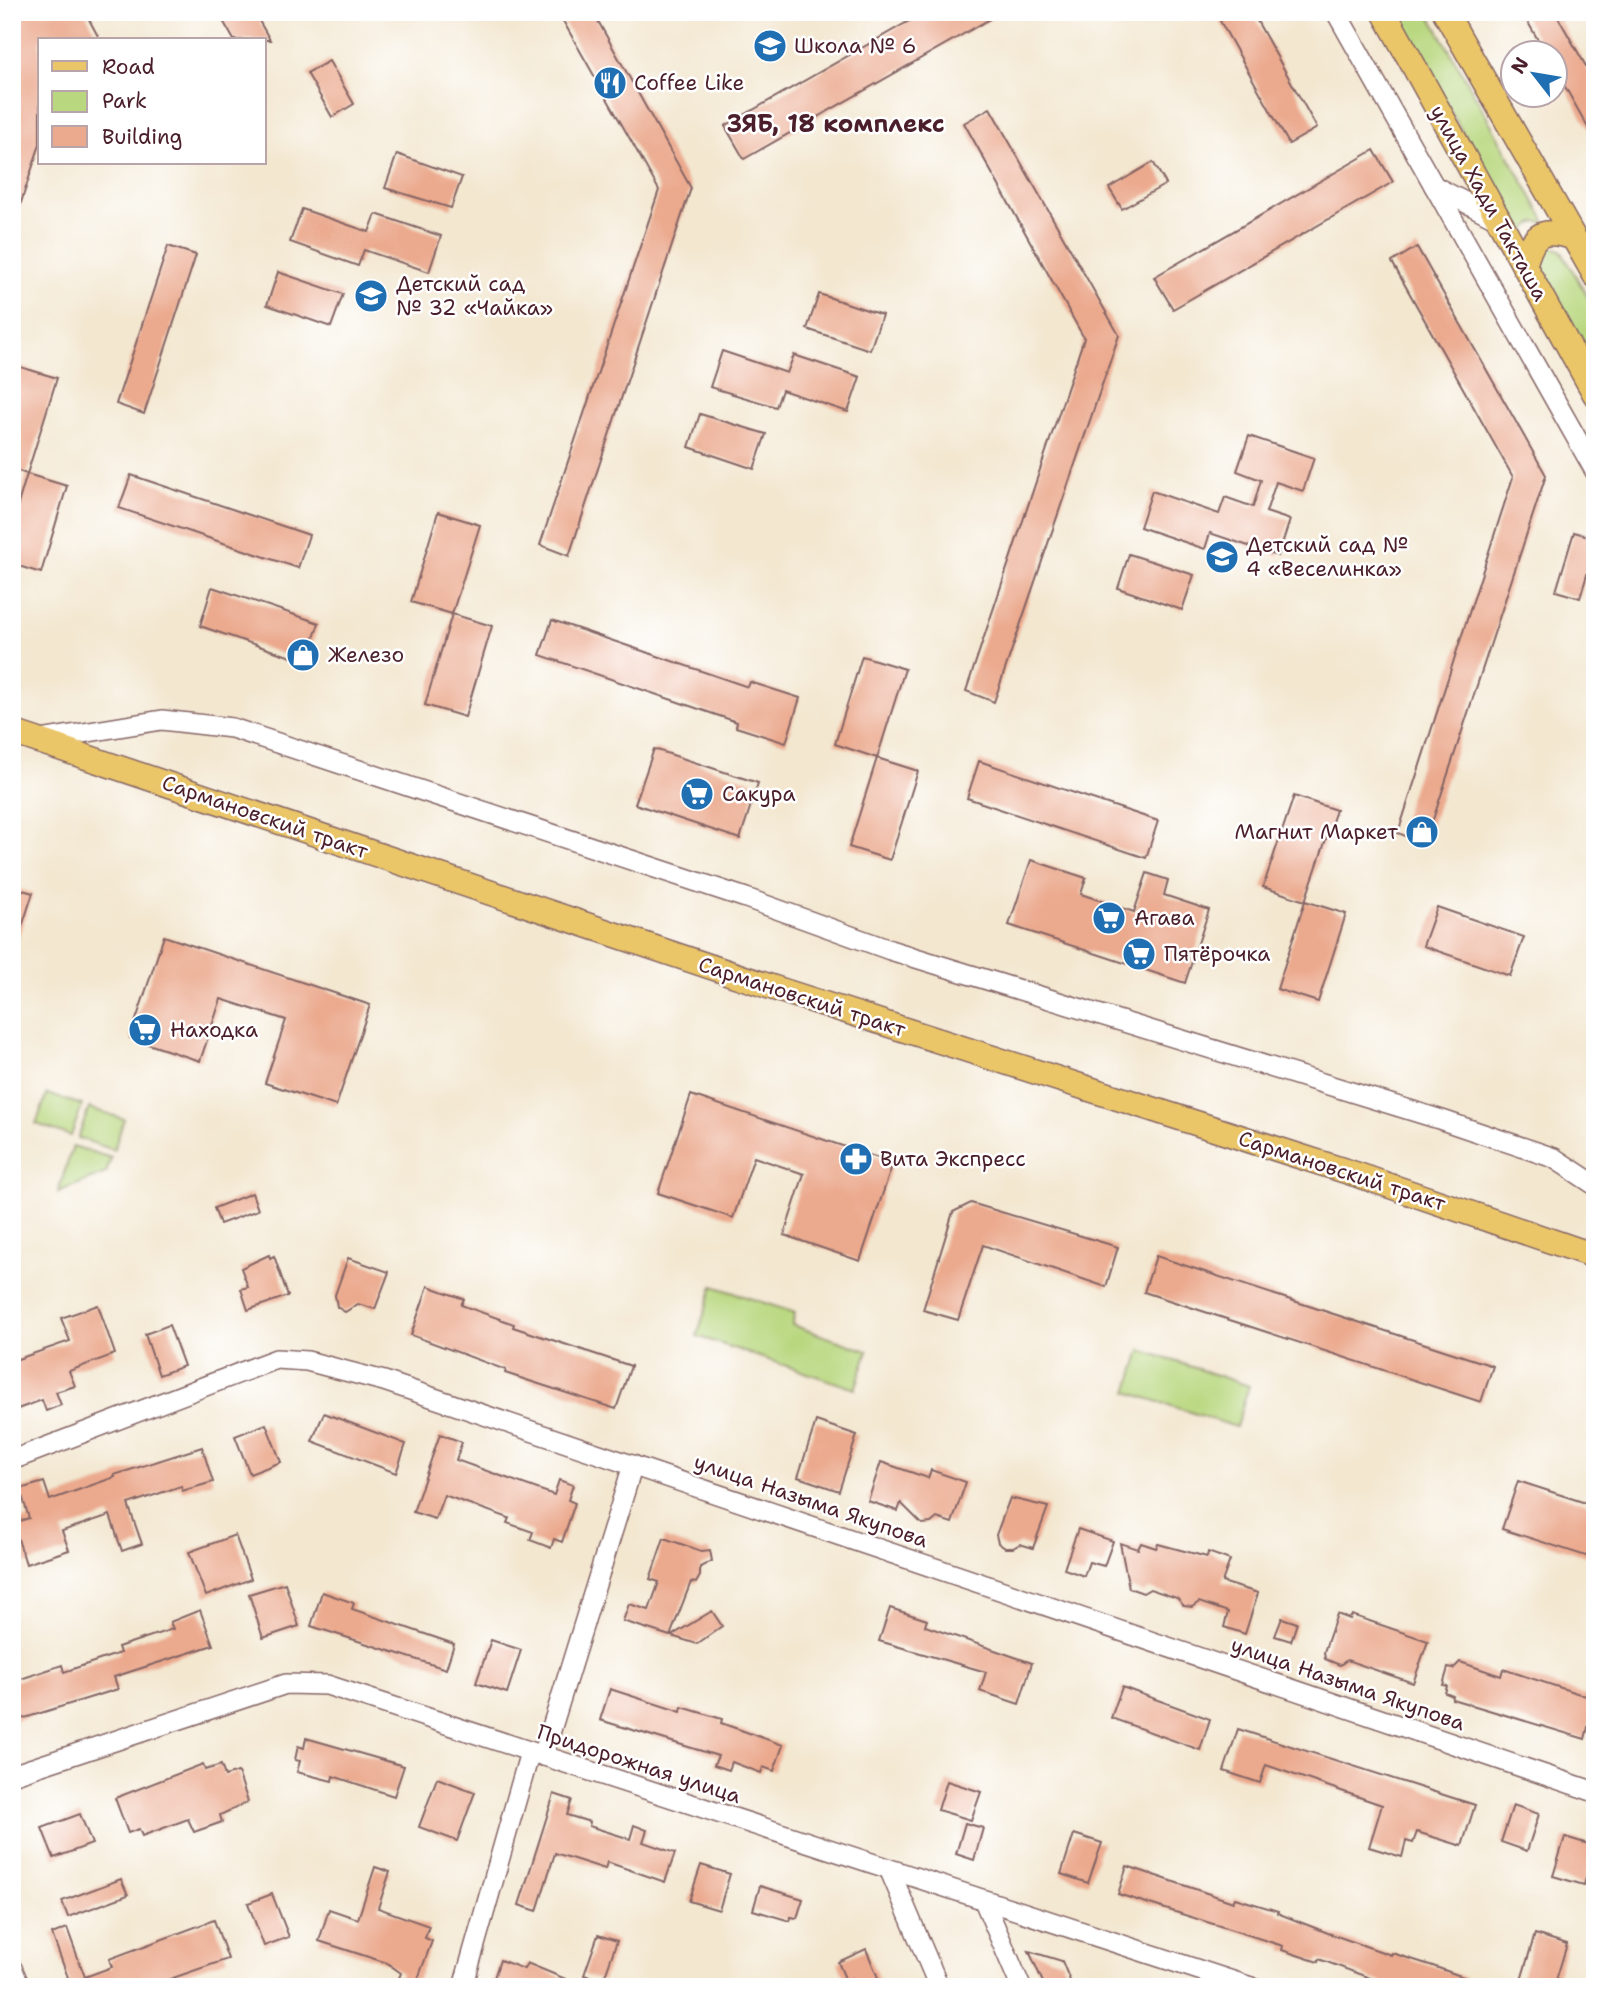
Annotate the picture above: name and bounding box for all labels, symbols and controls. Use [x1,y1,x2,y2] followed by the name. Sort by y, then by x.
[751,27,789,65] school or university icon: Школа № 6
[794,32,916,60] place label: Школа № 6
[38,38,266,164] legend
[1498,38,1568,108] north arrow
[102,53,155,81] text: Road
[1505,53,1534,78] text: N
[591,64,629,102] restaurant icon: Coffee Like
[634,69,744,97] place label: Coffee Like
[102,87,147,115] text: Park
[1423,100,1555,306] street label: улица Хади Такташа
[727,108,945,140] district label: ЗЯБ, 18 комплекс
[102,123,182,151] text: Building
[396,270,553,322] place label: Детский сад № 32 «Чайка»
[352,277,390,315] school or university icon: Детский сад № 32 «Чайка»
[1246,531,1408,583] place label: Детский сад № 4 «Веселинка»
[1203,538,1241,576] school or university icon: Детский сад № 4 «Веселинка»
[284,636,322,674] shop icon: Железо
[328,641,404,669] place label: Железо
[158,769,372,866] street label: Сармановский тракт
[678,775,716,813] supermarket icon: Сакура
[722,780,796,808] place label: Сакура
[1403,813,1441,851] shop icon: Магнит Маркет
[1234,818,1398,846] place label: Магнит Маркет
[1090,899,1128,937] supermarket icon: Агава
[1134,904,1194,932] place label: Агава
[1120,935,1158,973] supermarket icon: Пятёрочка
[1164,940,1270,968] place label: Пятёрочка
[695,950,909,1044] street label: Сармановский тракт
[126,1011,164,1049] supermarket icon: Находка
[170,1016,258,1044] place label: Находка
[1235,1124,1449,1218] street label: Сармановский тракт
[837,1140,875,1178] pharmacy icon: Вита Экспресс
[880,1145,1026,1173] place label: Вита Экспресс
[690,1448,932,1554] street label: улица Назыма Якупова
[1227,1631,1469,1737] street label: улица Назыма Якупова
[534,1718,744,1810] street label: Придорожная улица

